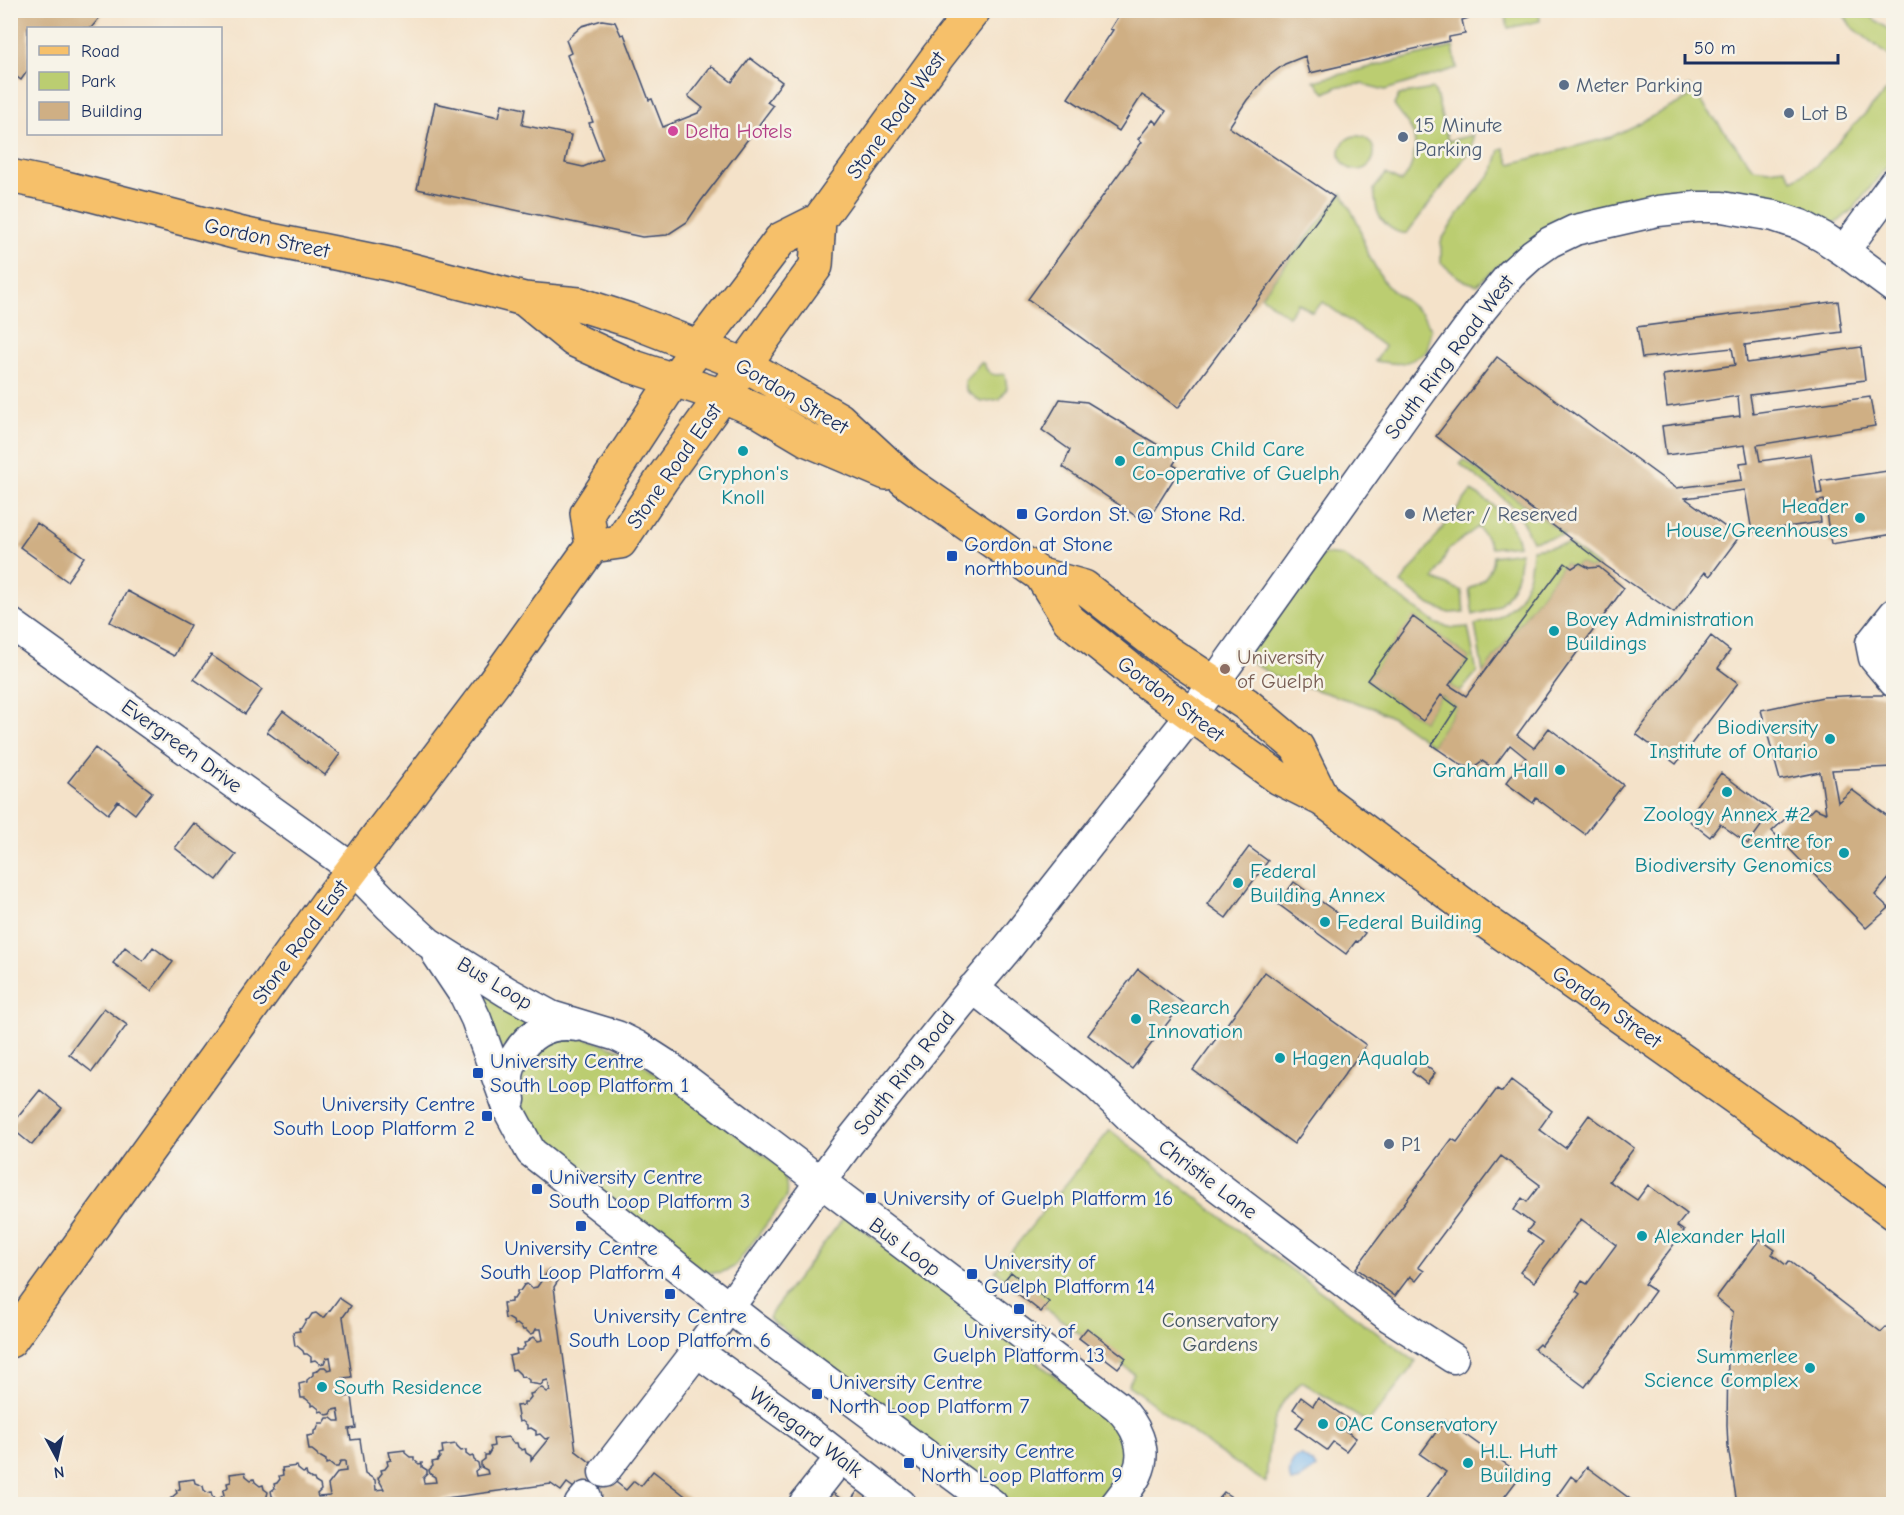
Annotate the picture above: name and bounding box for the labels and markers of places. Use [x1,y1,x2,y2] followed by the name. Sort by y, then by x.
[1576,73,1703,97] place label: Meter Parking
[1557,78,1571,92] marker: Meter Parking
[1801,101,1848,125] place label: Lot B
[1782,106,1796,120] marker: Lot B
[1415,113,1502,161] place label: 15 Minute Parking
[685,119,792,143] place label: Delta Hotels
[666,124,680,138] marker: Delta Hotels
[1396,130,1410,144] marker: 15 Minute Parking
[1132,437,1340,485] place label: Campus Child Care Co-operative of Guelph
[736,444,750,458] marker: Gryphon's Knoll
[1113,454,1127,468] marker: Campus Child Care Co-operative of Guelph
[698,461,788,509] place label: Gryphon's Knoll
[1666,494,1849,542] place label: Header House/Greenhouses
[1034,502,1245,526] place label: Gordon St. @ Stone Rd.
[1422,502,1578,526] place label: Meter / Reserved
[1015,507,1029,521] marker: Gordon St. @ Stone Rd.
[1403,507,1417,521] marker: Meter / Reserved
[1853,511,1867,525] marker: Header House/Greenhouses
[964,532,1113,580] place label: Gordon at Stone northbound
[945,549,959,563] marker: Gordon at Stone northbound
[1566,607,1754,655] place label: Bovey Administration Buildings
[1547,624,1561,638] marker: Bovey Administration Buildings
[1237,645,1325,693] place label: University of Guelph
[1218,662,1232,676] marker: University of Guelph
[1650,715,1819,763] place label: Biodiversity Institute of Ontario
[1823,732,1837,746] marker: Biodiversity Institute of Ontario
[1433,758,1548,782] place label: Graham Hall
[1553,763,1567,777] marker: Graham Hall
[1720,785,1734,799] marker: Zoology Annex #2
[1643,802,1811,826] place label: Zoology Annex #2
[1635,829,1833,877] place label: Centre for Biodiversity Genomics
[1837,846,1851,860] marker: Centre for Biodiversity Genomics
[1250,859,1385,907] place label: Federal Building Annex
[1231,876,1245,890] marker: Federal Building Annex
[1337,910,1482,934] place label: Federal Building
[1318,915,1332,929] marker: Federal Building
[1148,995,1243,1043] place label: Research Innovation
[1129,1012,1143,1026] marker: Research Innovation
[1292,1046,1430,1070] place label: Hagen Aqualab
[490,1049,689,1097] place label: University Centre South Loop Platform 1
[1273,1051,1287,1065] marker: Hagen Aqualab
[471,1066,485,1080] marker: University Centre South Loop Platform 1
[273,1092,475,1140] place label: University Centre South Loop Platform 2
[480,1109,494,1123] marker: University Centre South Loop Platform 2
[1401,1132,1421,1156] place label: P1
[1382,1137,1396,1151] marker: P1
[549,1165,750,1213] place label: University Centre South Loop Platform 3
[530,1182,544,1196] marker: University Centre South Loop Platform 3
[883,1186,1173,1210] place label: University of Guelph Platform 16
[864,1191,878,1205] marker: University of Guelph Platform 16
[574,1219,588,1233] marker: University Centre South Loop Platform 4
[1654,1224,1785,1248] place label: Alexander Hall
[1635,1229,1649,1243] marker: Alexander Hall
[481,1236,681,1284] place label: University Centre South Loop Platform 4
[984,1250,1155,1298] place label: University of Guelph Platform 14
[965,1267,979,1281] marker: University of Guelph Platform 14
[663,1287,677,1301] marker: University Centre South Loop Platform 6
[1012,1302,1026,1316] marker: University of Guelph Platform 13
[569,1304,771,1352] place label: University Centre South Loop Platform 6
[933,1319,1105,1367] place label: University of Guelph Platform 13
[1644,1344,1798,1392] place label: Summerlee Science Complex
[1803,1361,1817,1375] marker: Summerlee Science Complex
[829,1370,1030,1418] place label: University Centre North Loop Platform 7
[334,1375,482,1399] place label: South Residence
[315,1380,329,1394] marker: South Residence
[810,1387,824,1401] marker: University Centre North Loop Platform 7
[1335,1412,1498,1436] place label: OAC Conservatory
[1316,1417,1330,1431] marker: OAC Conservatory
[921,1439,1123,1487] place label: University Centre North Loop Platform 9
[1480,1439,1558,1487] place label: H.L. Hutt Building
[902,1456,916,1470] marker: University Centre North Loop Platform 9
[1461,1456,1475,1470] marker: H.L. Hutt Building

